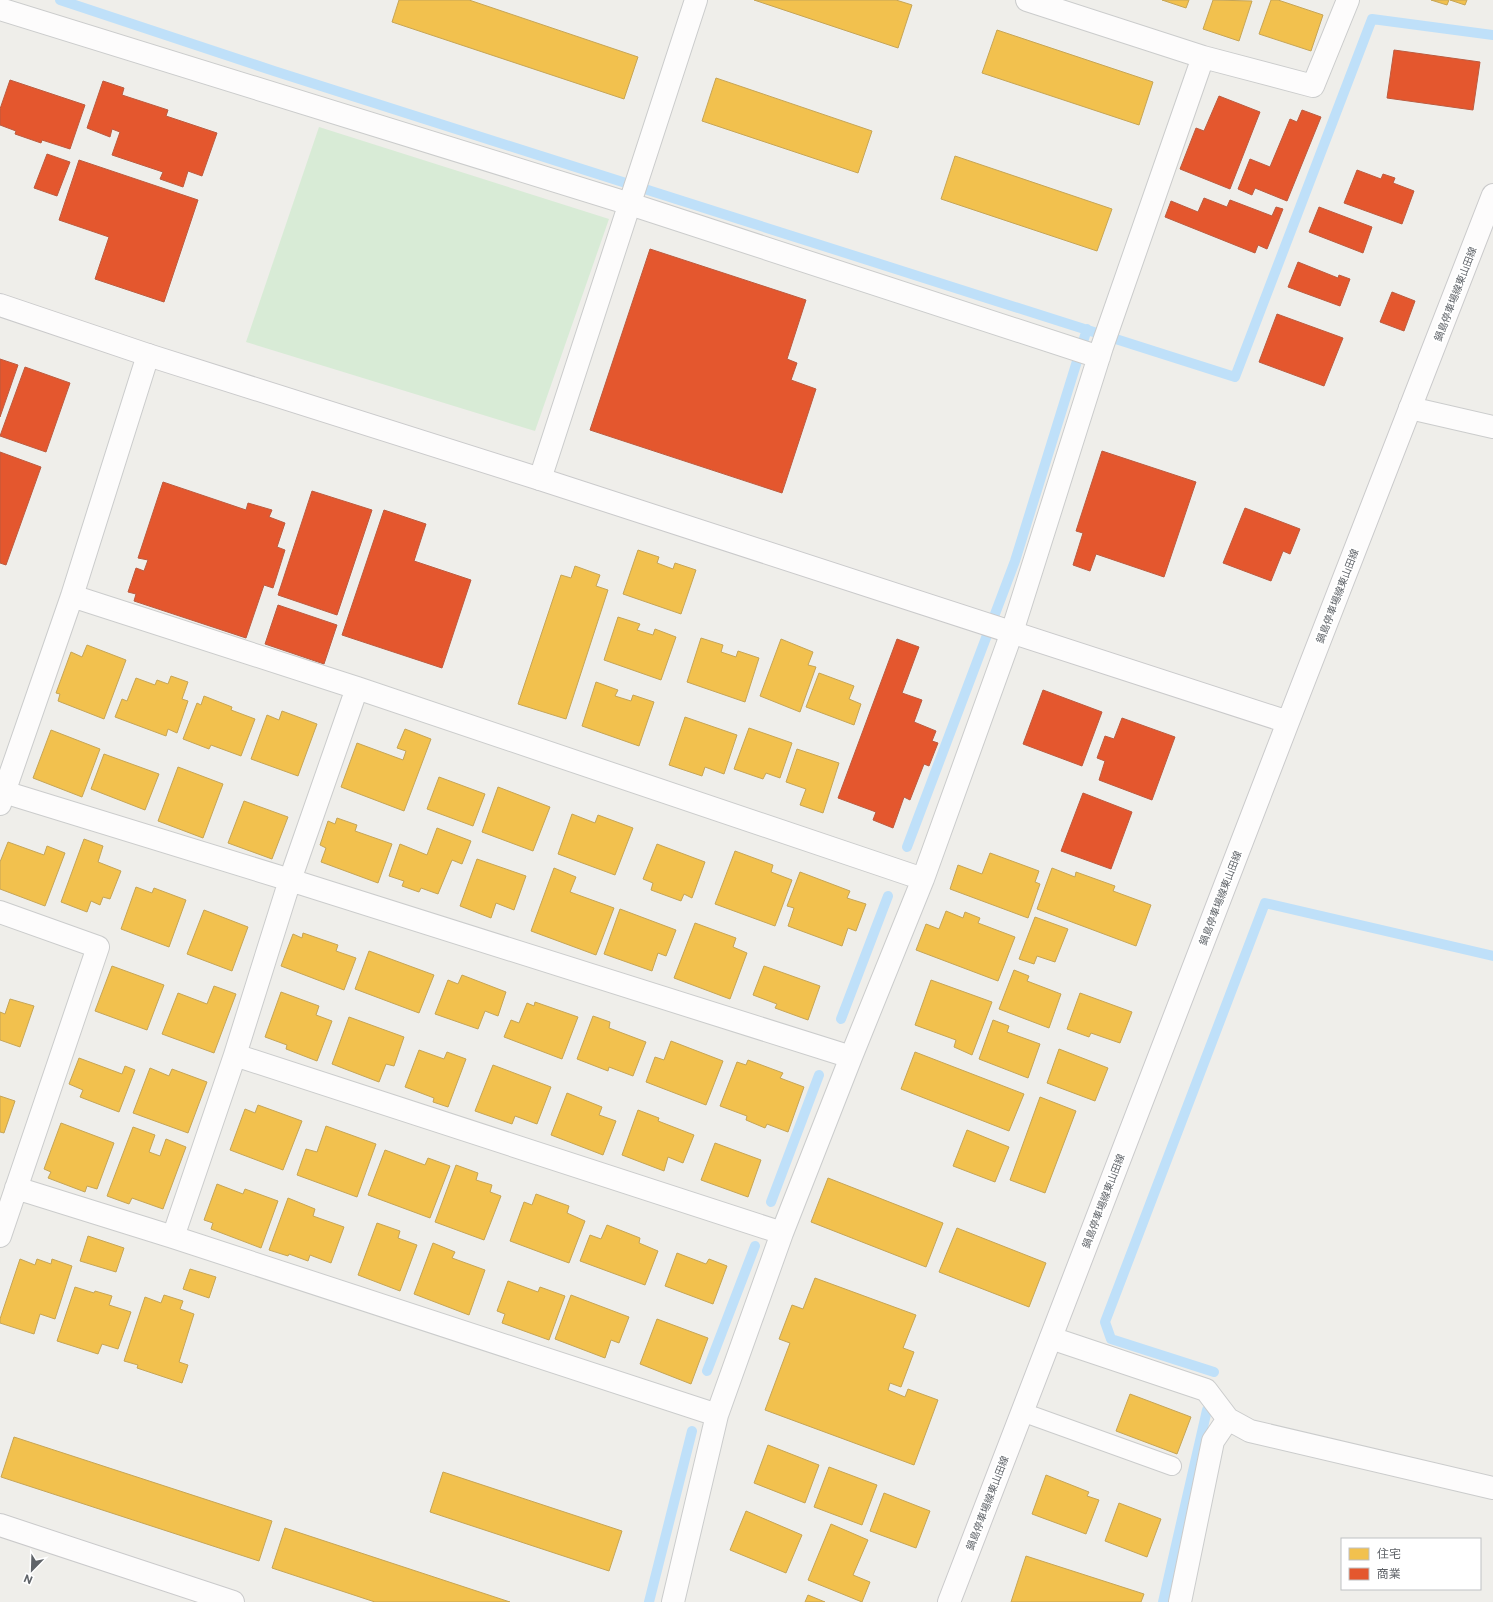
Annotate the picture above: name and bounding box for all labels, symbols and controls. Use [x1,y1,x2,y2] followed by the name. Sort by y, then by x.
[1431,245,1479,343] street label: 鍋島停車場線東山田線
[1313,547,1361,645] street label: 鍋島停車場線東山田線
[1196,849,1244,947] street label: 鍋島停車場線東山田線
[1079,1152,1127,1250] street label: 鍋島停車場線東山田線
[963,1454,1011,1552] street label: 鍋島停車場線東山田線
[1341,1538,1481,1590] legend
[1377,1546,1401,1560] text: 住宅
[12,1550,52,1590] north arrow
[1377,1566,1401,1580] text: 商業
[22,1572,34,1587] text: N

